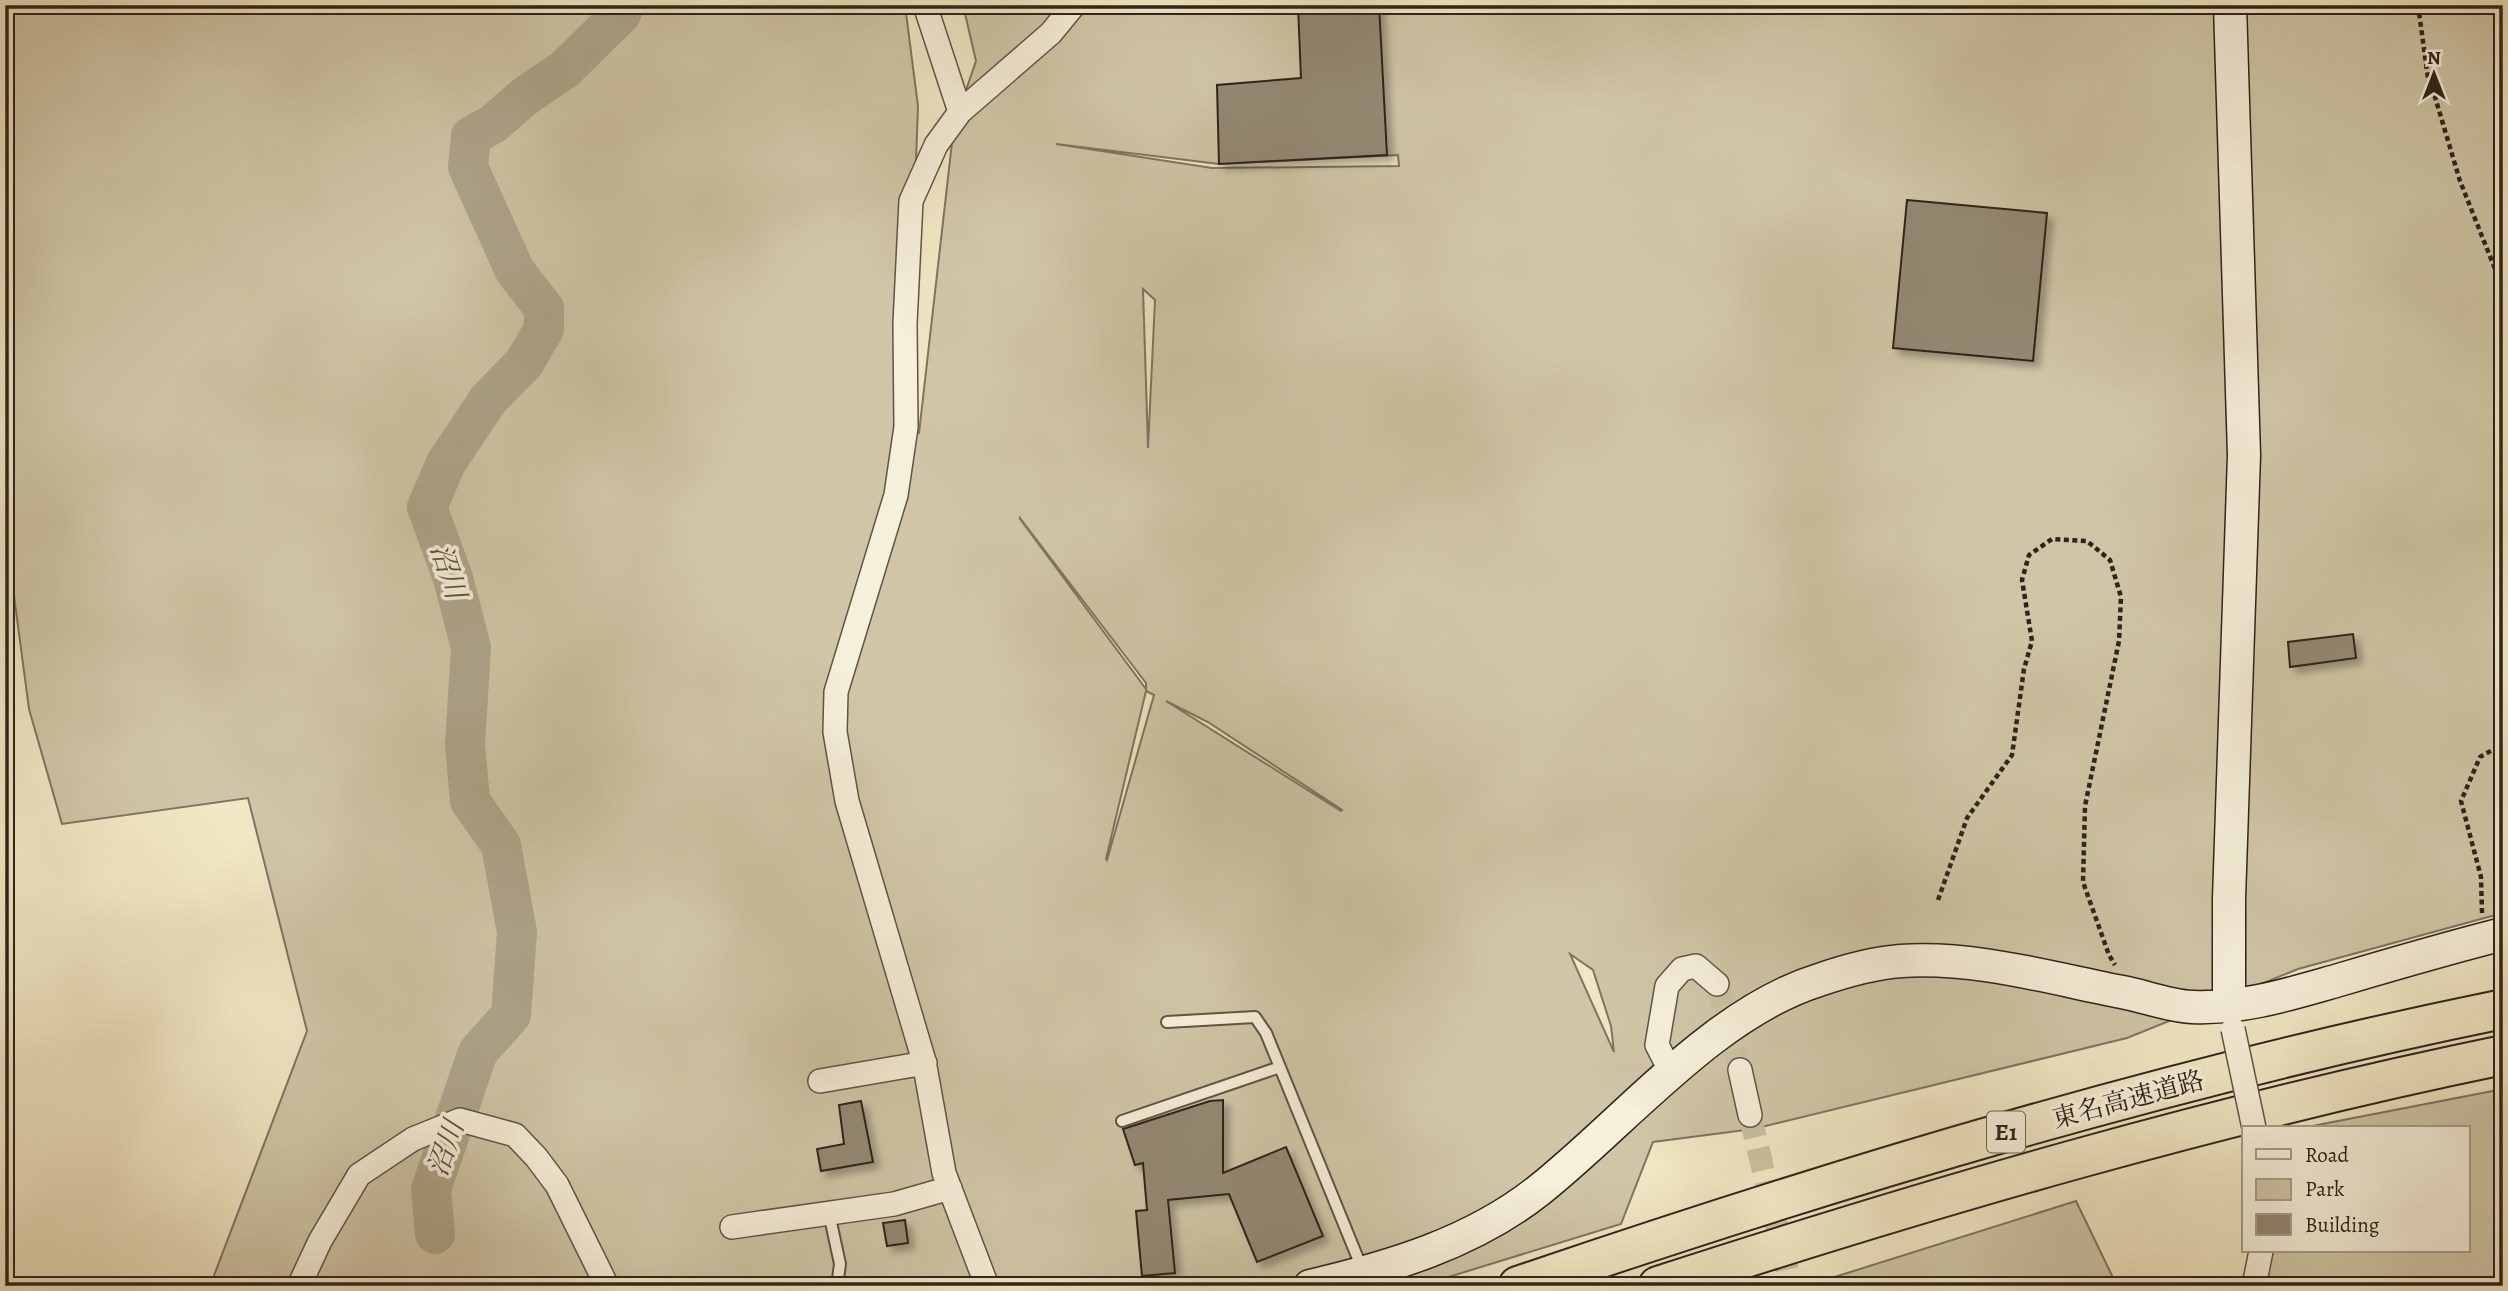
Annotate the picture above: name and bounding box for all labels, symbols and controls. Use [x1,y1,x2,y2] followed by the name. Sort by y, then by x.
[2400,38,2470,108] north arrow
[2427,45,2441,71] text: N
[421,539,476,607] water label: 沼川
[2048,1062,2208,1137] street label: 東名高速道路
[1987,1112,2025,1152] road number: E1
[419,1113,474,1181] water label: 沼川
[2242,1126,2470,1252] legend
[2305,1141,2349,1169] text: Road
[2305,1175,2345,1203] text: Park
[2305,1211,2380,1239] text: Building

